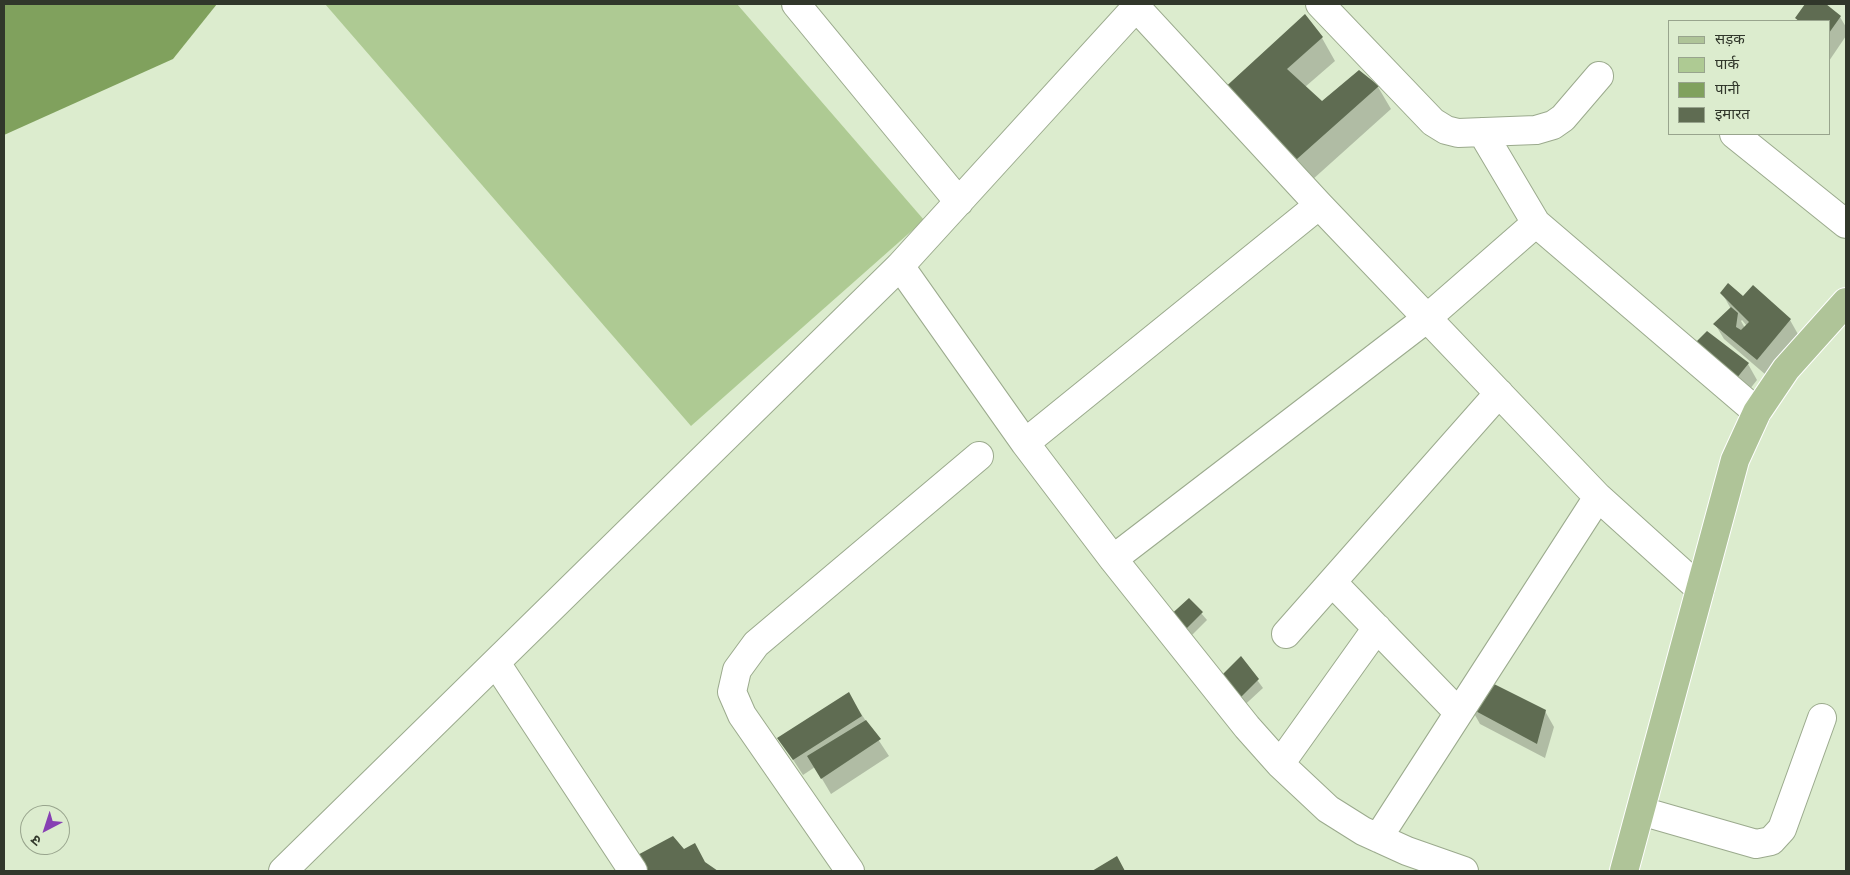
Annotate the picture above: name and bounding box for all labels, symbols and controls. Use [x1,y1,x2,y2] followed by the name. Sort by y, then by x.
[1668,20,1830,135] legend
[1715,29,1745,48] text: सड़क
[1715,54,1739,73] text: पार्क
[1715,79,1740,98] text: पानी
[1715,104,1750,123] text: इमारत
[20,805,70,855] north arrow
[27,831,45,850] text: उ

